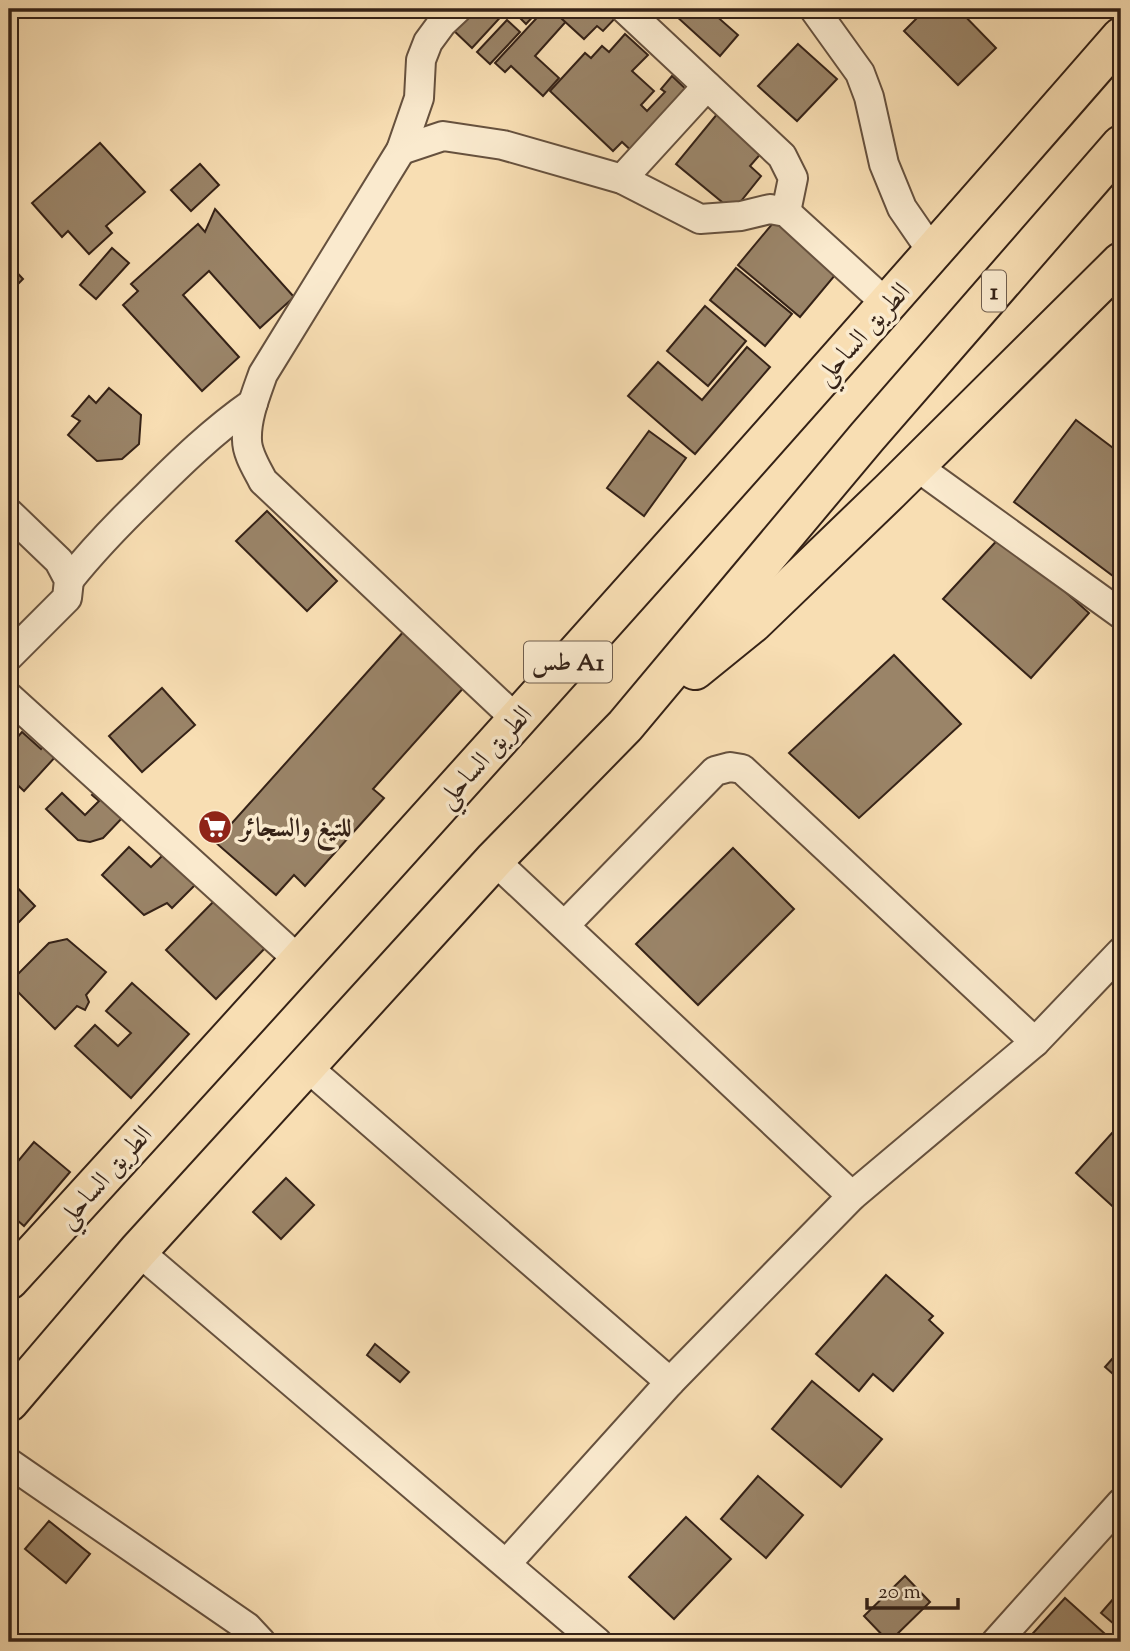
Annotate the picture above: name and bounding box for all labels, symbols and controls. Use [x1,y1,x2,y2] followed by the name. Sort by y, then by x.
[982,270,1006,312] road number: 1
[808,275,923,397] street label: الطريق الساحلي
[524,642,612,682] road number: طس A1
[430,698,545,820] street label: الطريق الساحلي
[196,808,234,846] supermarket icon: للتيغ والسجائر
[237,811,351,851] place label: للتيغ والسجائر
[50,1118,165,1240] street label: الطريق الساحلي
[867,1567,958,1611] scale bar
[878,1578,921,1608] text: 20 m

